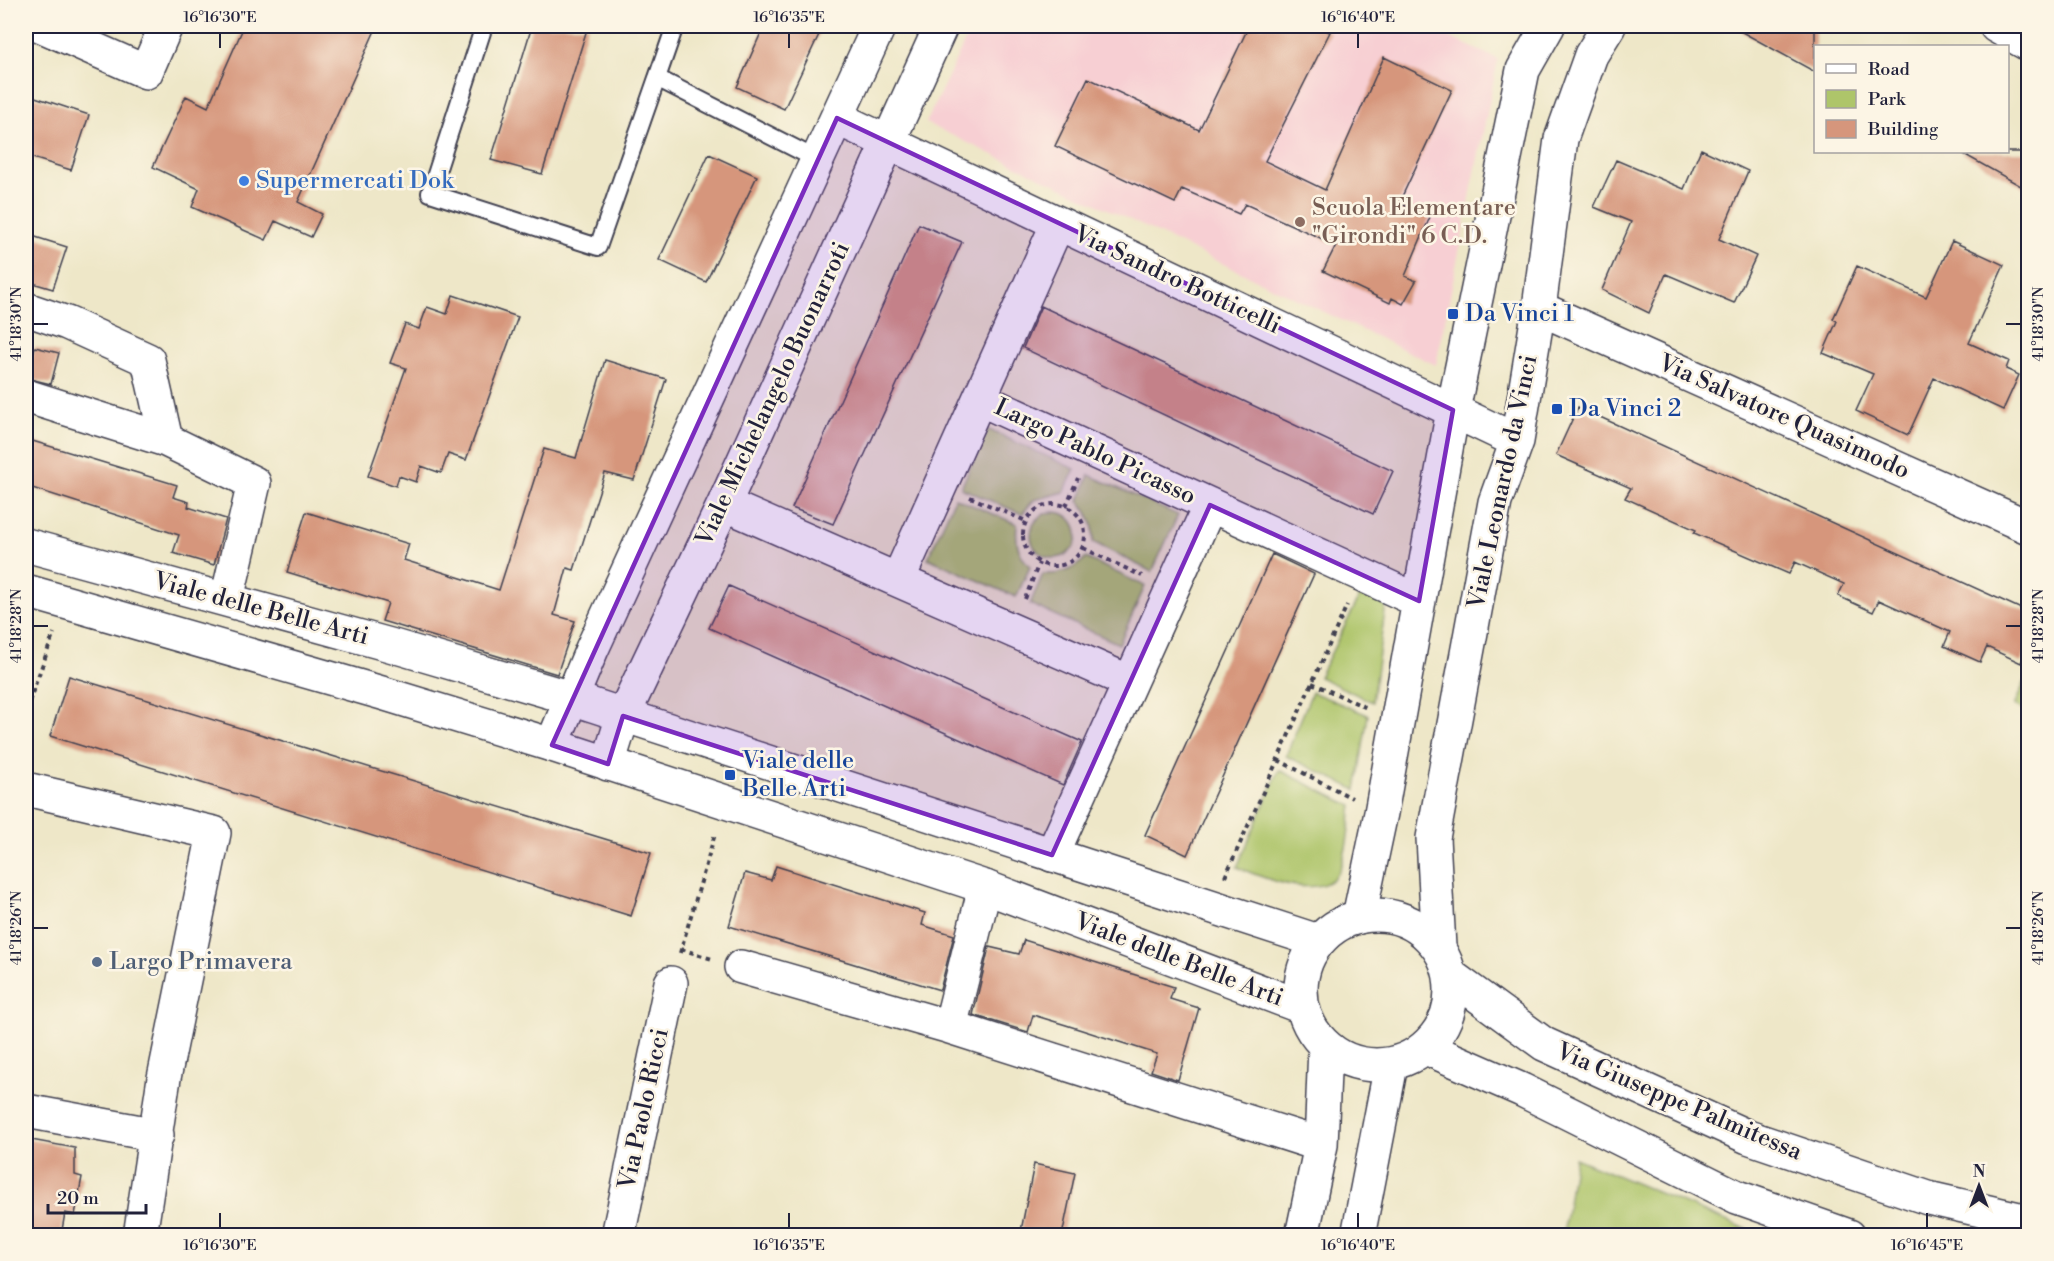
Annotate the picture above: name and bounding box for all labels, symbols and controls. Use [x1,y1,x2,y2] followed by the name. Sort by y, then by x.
[183,8,257,27] text: 16°16'30"E
[753,8,825,27] text: 16°16'35"E
[1321,8,1395,27] text: 16°16'40"E
[1814,45,2009,153] legend
[1868,58,1911,81] text: Road
[1868,88,1907,111] text: Park
[1867,118,1939,141] text: Building
[256,166,455,196] place label: Supermercati Dok
[237,174,251,188] marker: Supermercati Dok
[1312,193,1516,251] place label: Scuola Elementare "Girondi" 6 C.D.
[1293,215,1307,229] marker: Scuola Elementare "Girondi" 6 C.D.
[1068,219,1285,341] street label: Via Sandro Botticelli
[689,237,857,552] street label: Viale Michelangelo Buonarroti
[7,287,26,361] text: 41°18'30"N
[2029,287,2048,361] text: 41°18'30"N
[1465,299,1575,329] place label: Da Vinci 1
[1446,307,1460,321] marker: Da Vinci 1
[1653,348,1914,486] street label: Via Salvatore Quasimodo
[1461,352,1545,613] street label: Viale Leonardo da Vinci
[990,392,1200,512] street label: Largo Pablo Picasso
[1569,394,1681,424] place label: Da Vinci 2
[1550,402,1564,416] marker: Da Vinci 2
[149,566,372,652] street label: Viale delle Belle Arti
[7,589,26,663] text: 41°18'28"N
[2029,589,2048,663] text: 41°18'28"N
[741,746,854,804] place label: Viale delle Belle Arti
[723,768,737,782] marker: Viale delle Belle Arti
[7,891,26,965] text: 41°18'26"N
[2029,891,2048,965] text: 41°18'26"N
[1069,906,1288,1014] street label: Viale delle Belle Arti
[109,947,293,977] place label: Largo Primavera
[90,955,104,969] marker: Largo Primavera
[612,1026,676,1193] street label: Via Paolo Ricci
[1551,1036,1807,1168] street label: Via Giuseppe Palmitessa
[1949,1156,2009,1216] north arrow
[1973,1162,1986,1182] text: N
[48,1177,146,1215] scale bar
[57,1187,99,1210] text: 20 m
[183,1236,257,1255] text: 16°16'30"E
[753,1236,825,1255] text: 16°16'35"E
[1321,1236,1395,1255] text: 16°16'40"E
[1891,1236,1963,1255] text: 16°16'45"E

